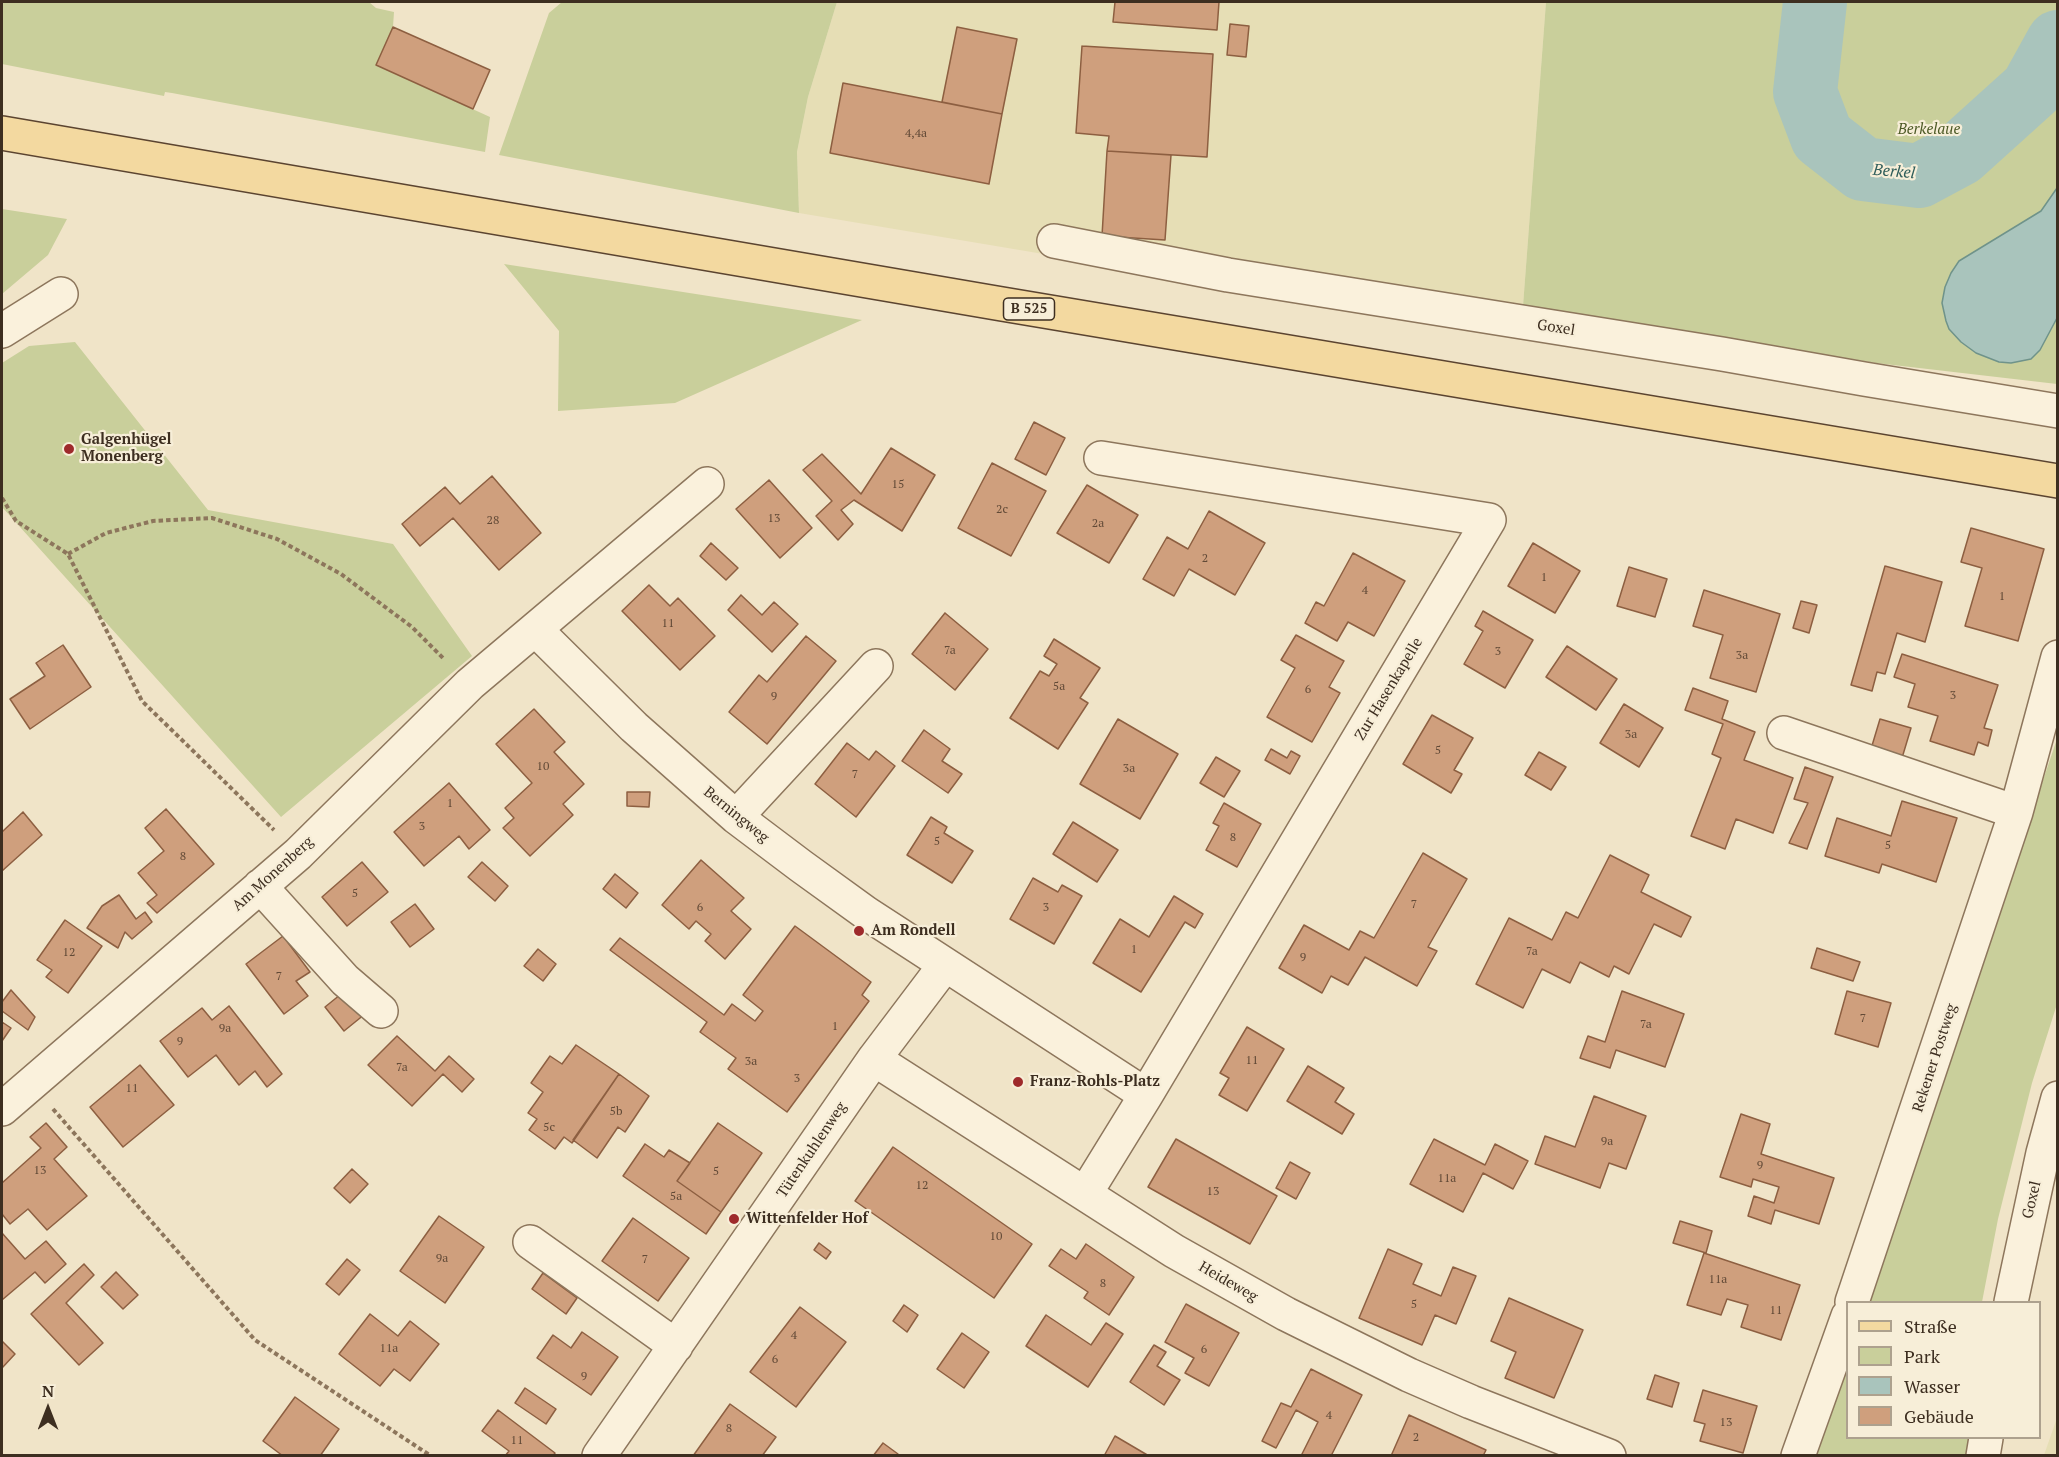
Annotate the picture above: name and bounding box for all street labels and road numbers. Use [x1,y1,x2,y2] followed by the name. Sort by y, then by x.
[1004,298,1054,320] road number: B 525
[1536,316,1576,340] street label: Goxel
[1351,634,1427,744] street label: Zur Hasenkapelle
[700,783,772,847] street label: Berningweg
[229,833,317,915] street label: Am Monenberg
[1909,1002,1961,1114] street label: Rekener Postweg
[773,1099,851,1201] street label: Tütenkuhlenweg
[2019,1179,2045,1221] street label: Goxel
[1195,1258,1261,1306] street label: Heideweg

